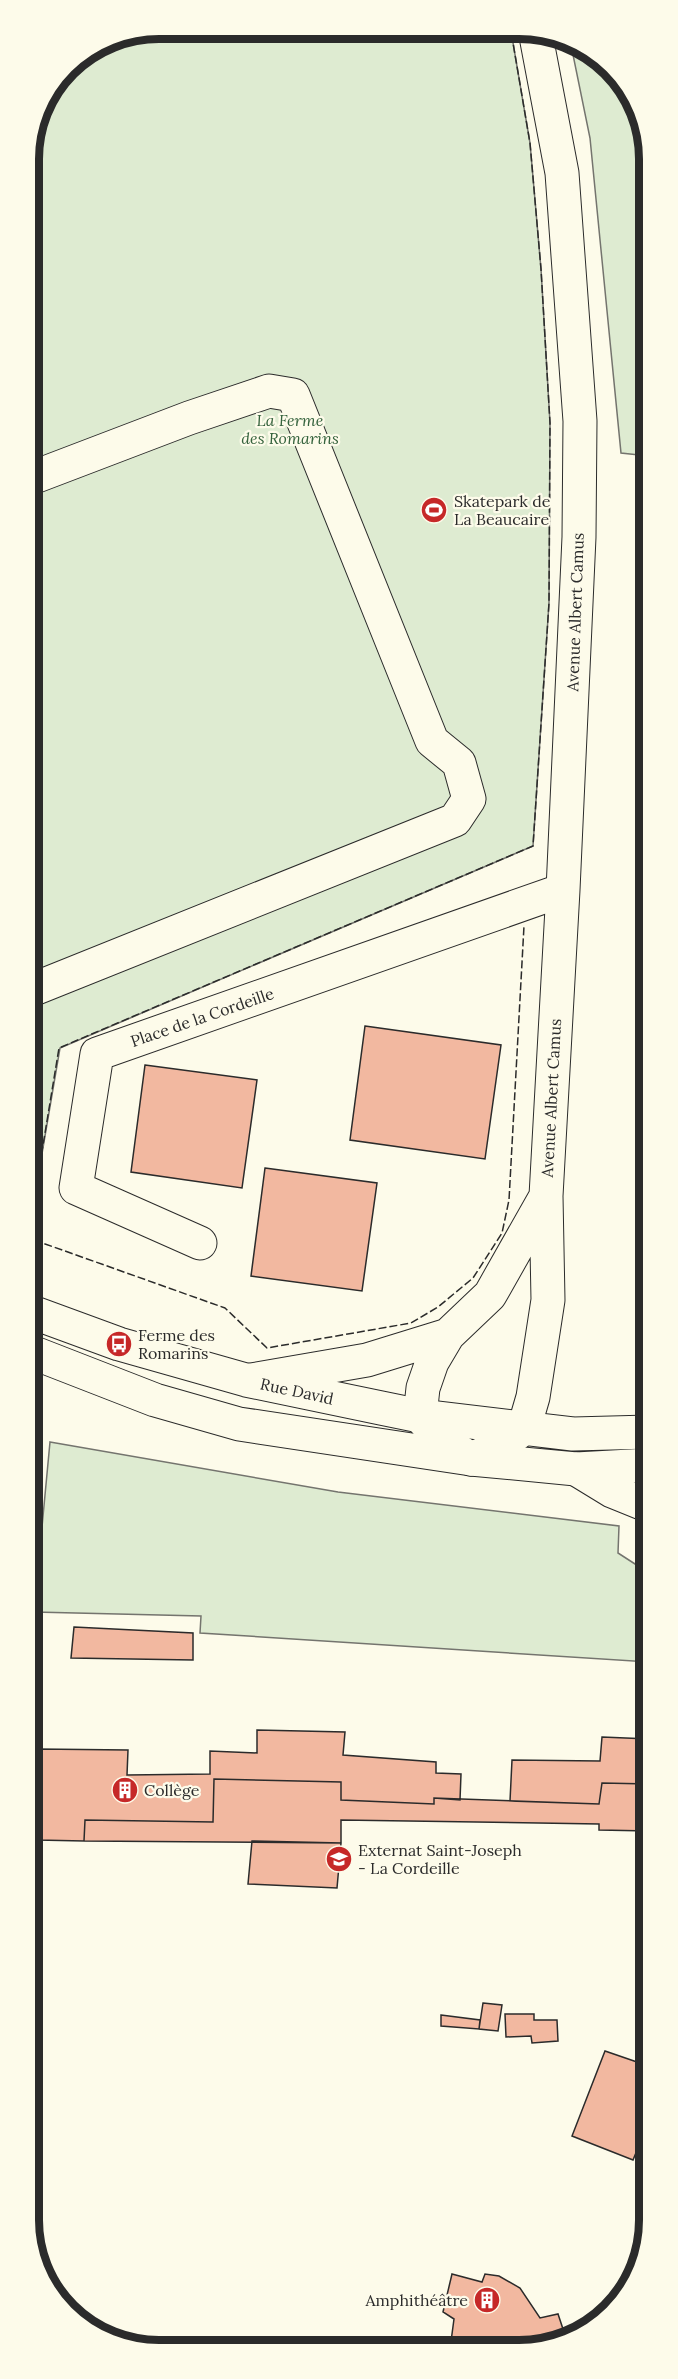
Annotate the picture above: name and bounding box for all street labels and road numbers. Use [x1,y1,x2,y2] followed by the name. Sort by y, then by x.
[562,532,588,693] street label: Avenue Albert Camus
[128,983,277,1051] street label: Place de la Cordeille
[537,1018,565,1179] street label: Avenue Albert Camus
[258,1373,336,1409] street label: Rue David

